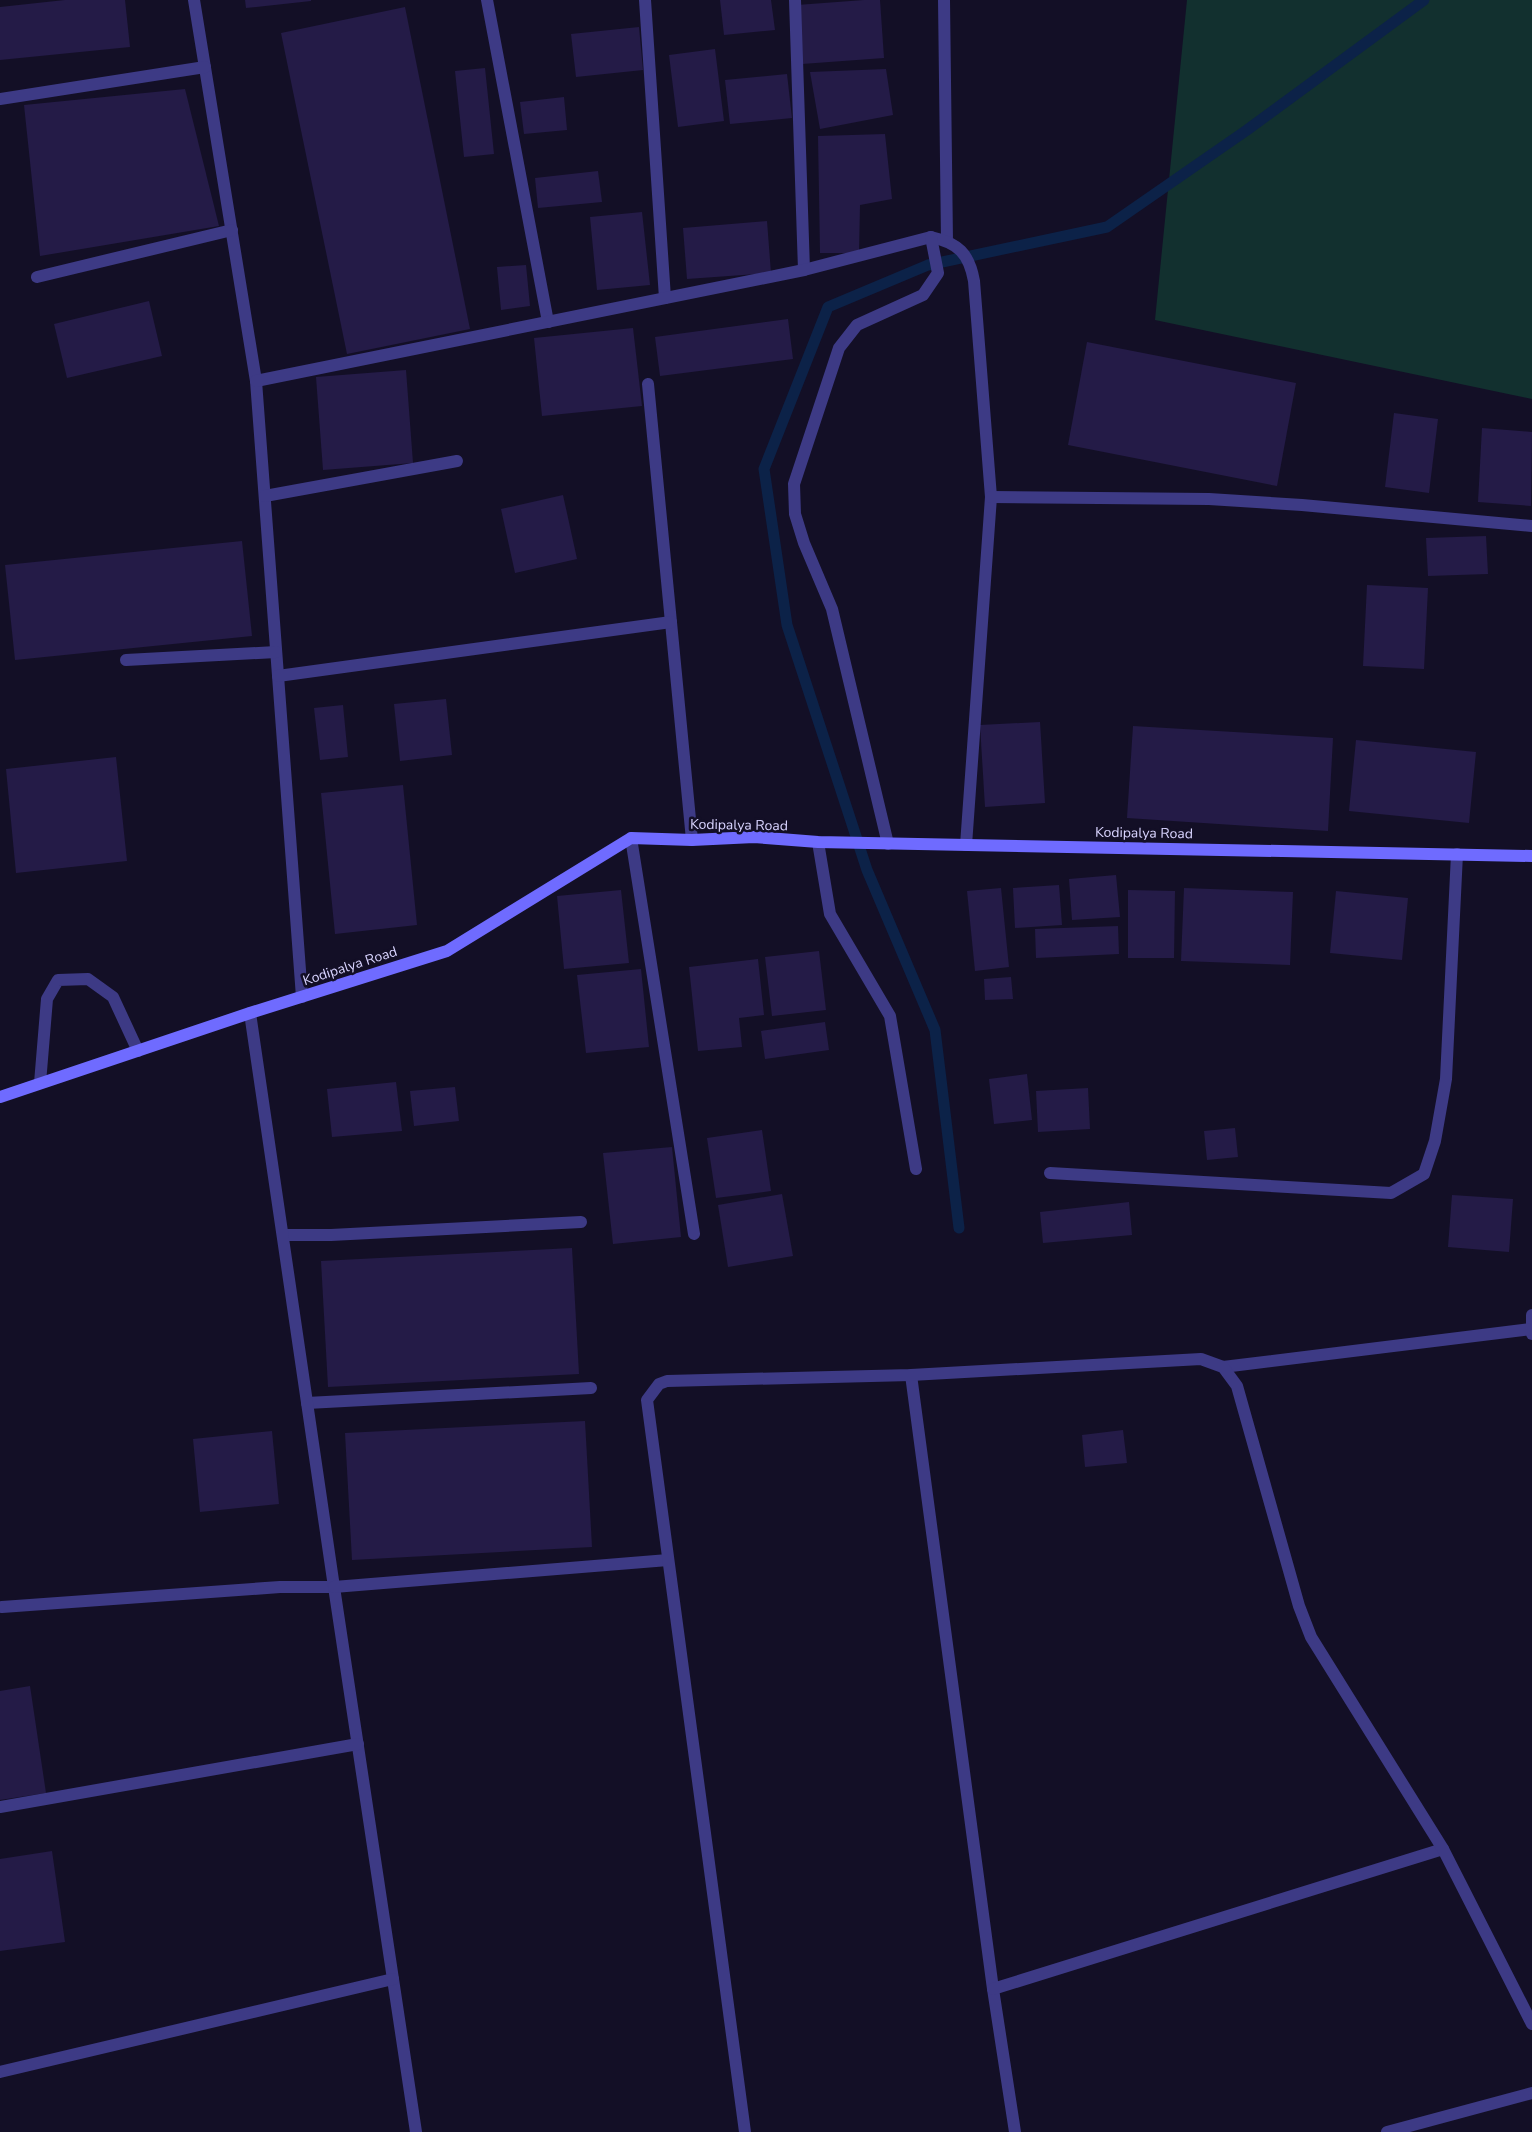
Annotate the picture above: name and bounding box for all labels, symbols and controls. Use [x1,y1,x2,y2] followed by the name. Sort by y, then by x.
[690,815,788,835] street label: Kodipalya Road
[1095,823,1193,843] street label: Kodipalya Road
[300,942,400,990] street label: Kodipalya Road

